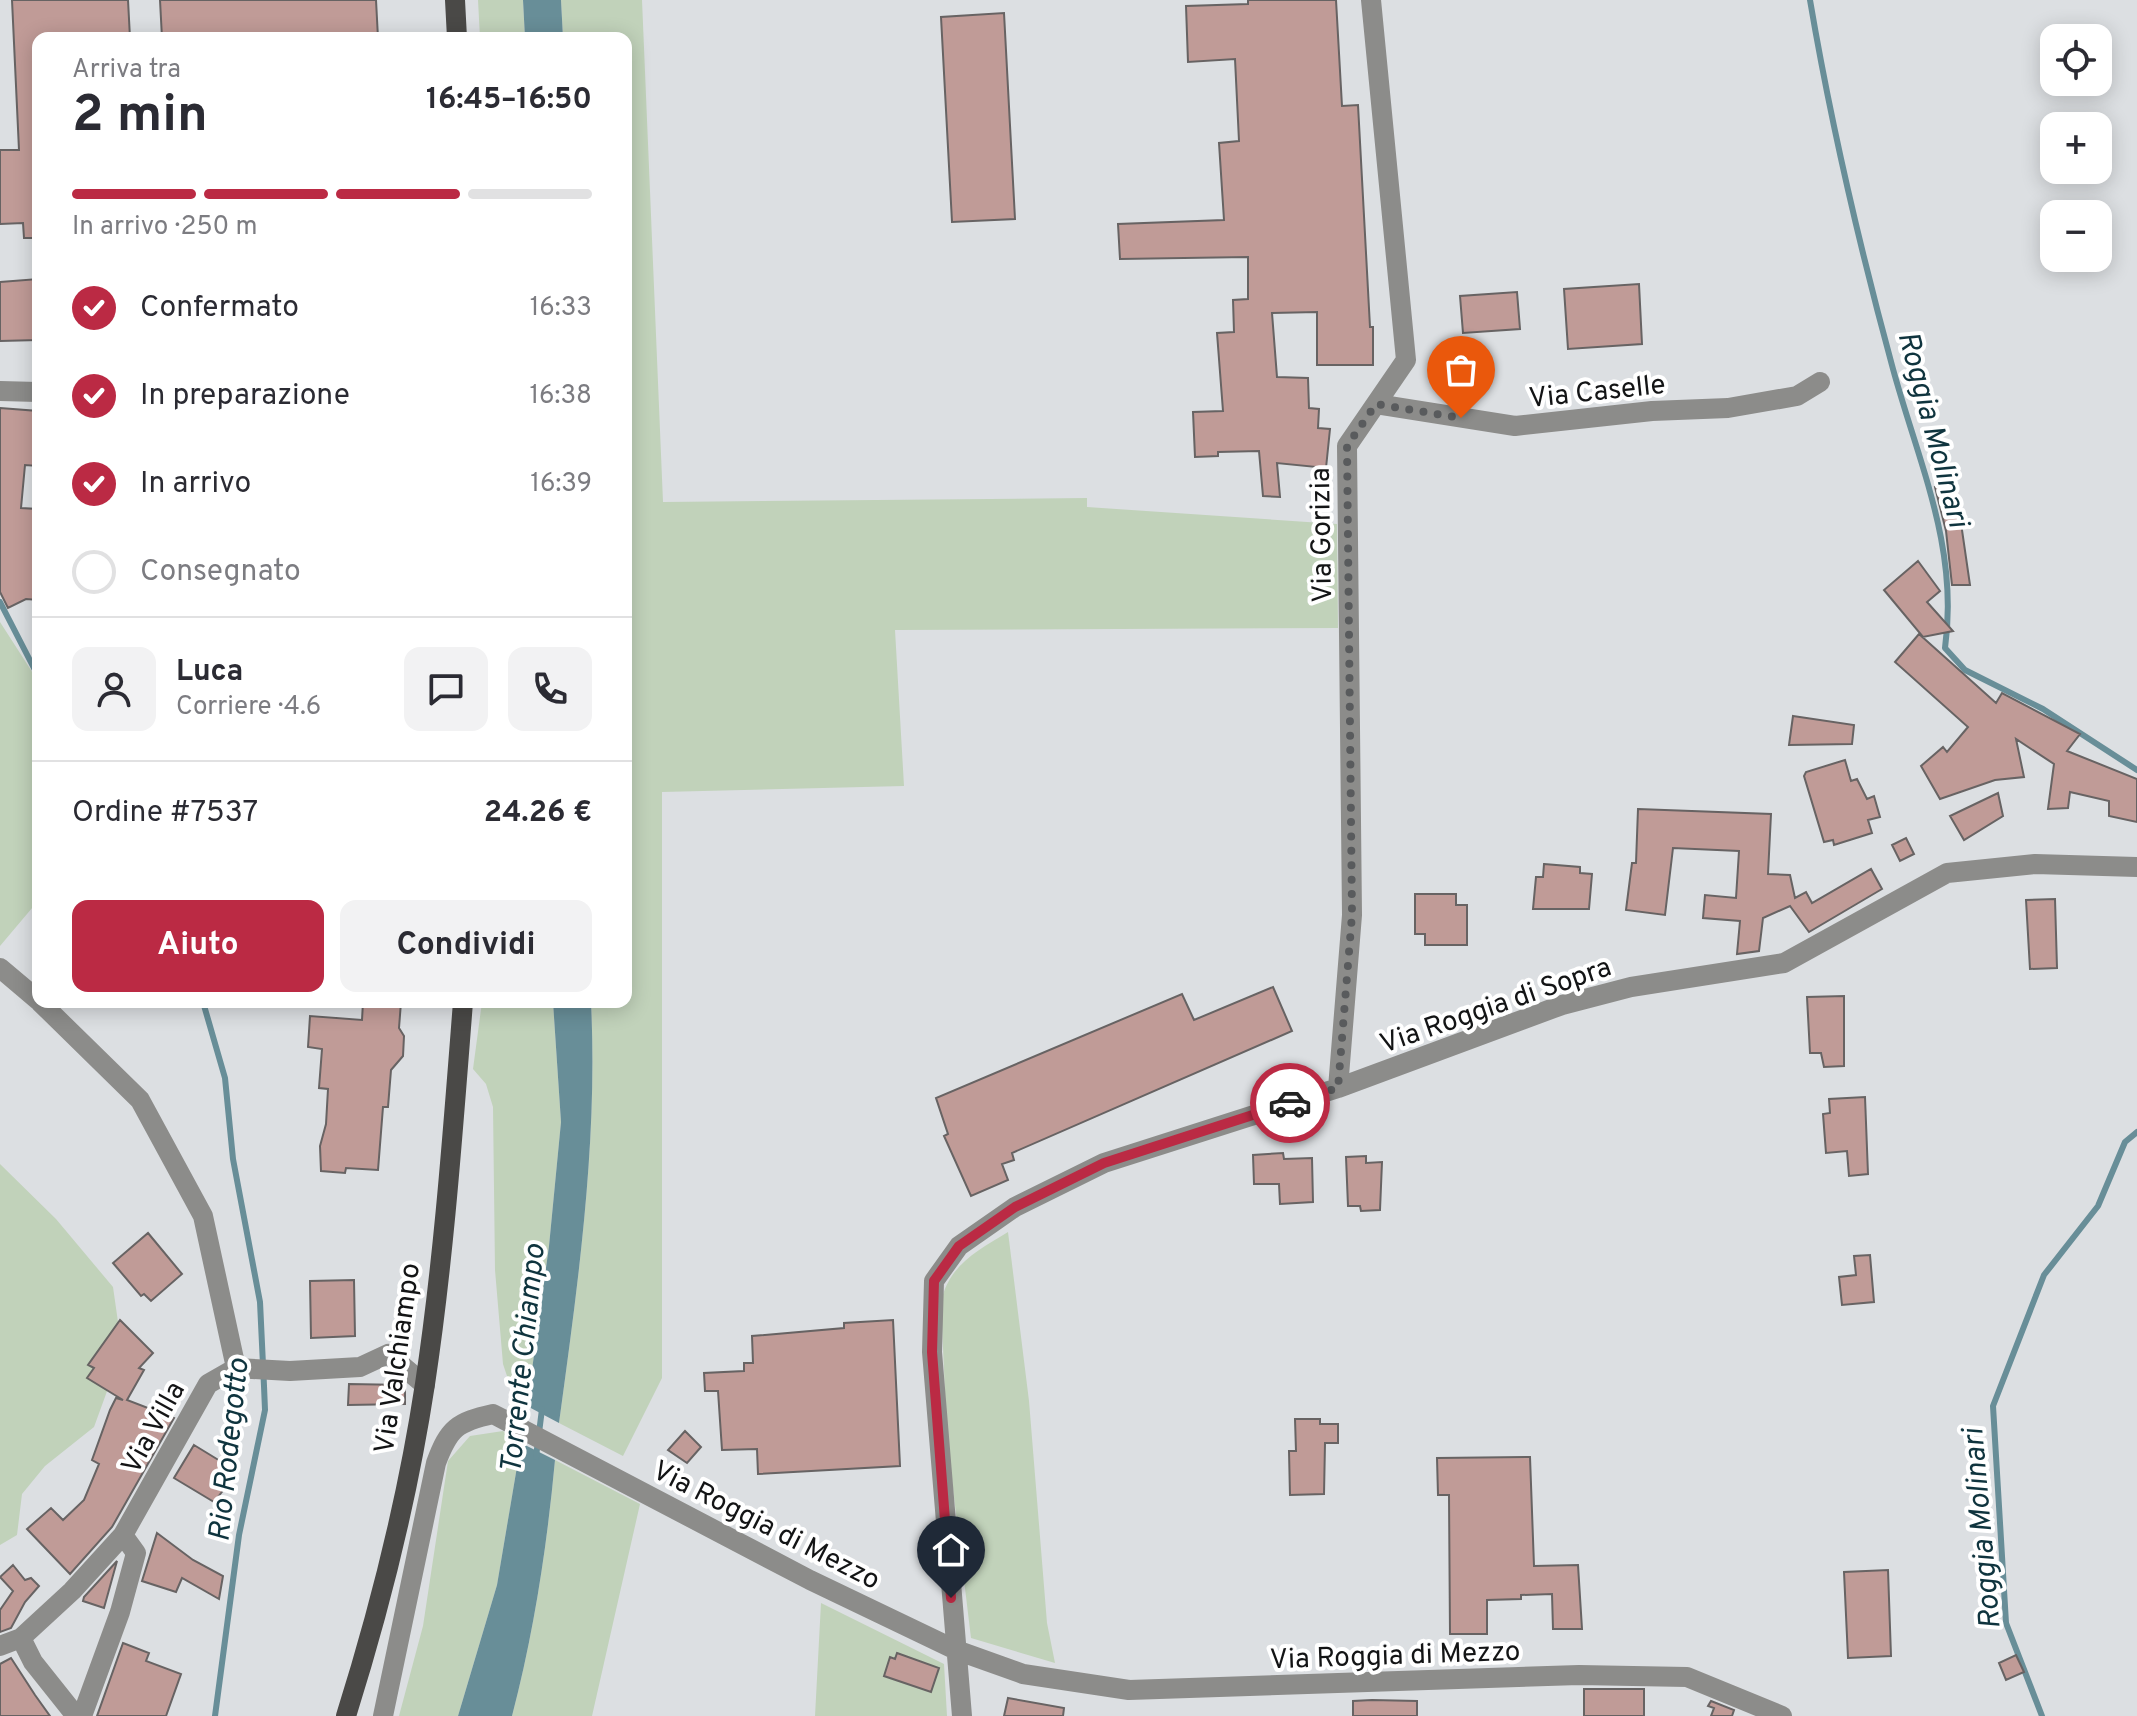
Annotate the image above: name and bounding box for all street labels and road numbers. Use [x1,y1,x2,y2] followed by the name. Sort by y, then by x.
[1527,368,1667,418] street label: Via Caselle
[1304,467,1342,603] street label: Via Gorizia
[1376,950,1616,1063] street label: Via Roggia di Sopra
[368,1261,430,1456] street label: Via Valchiampo
[115,1376,195,1481] street label: Via Villa
[646,1454,886,1600] street label: Via Roggia di Mezzo
[1269,1635,1521,1679] street label: Via Roggia di Mezzo

